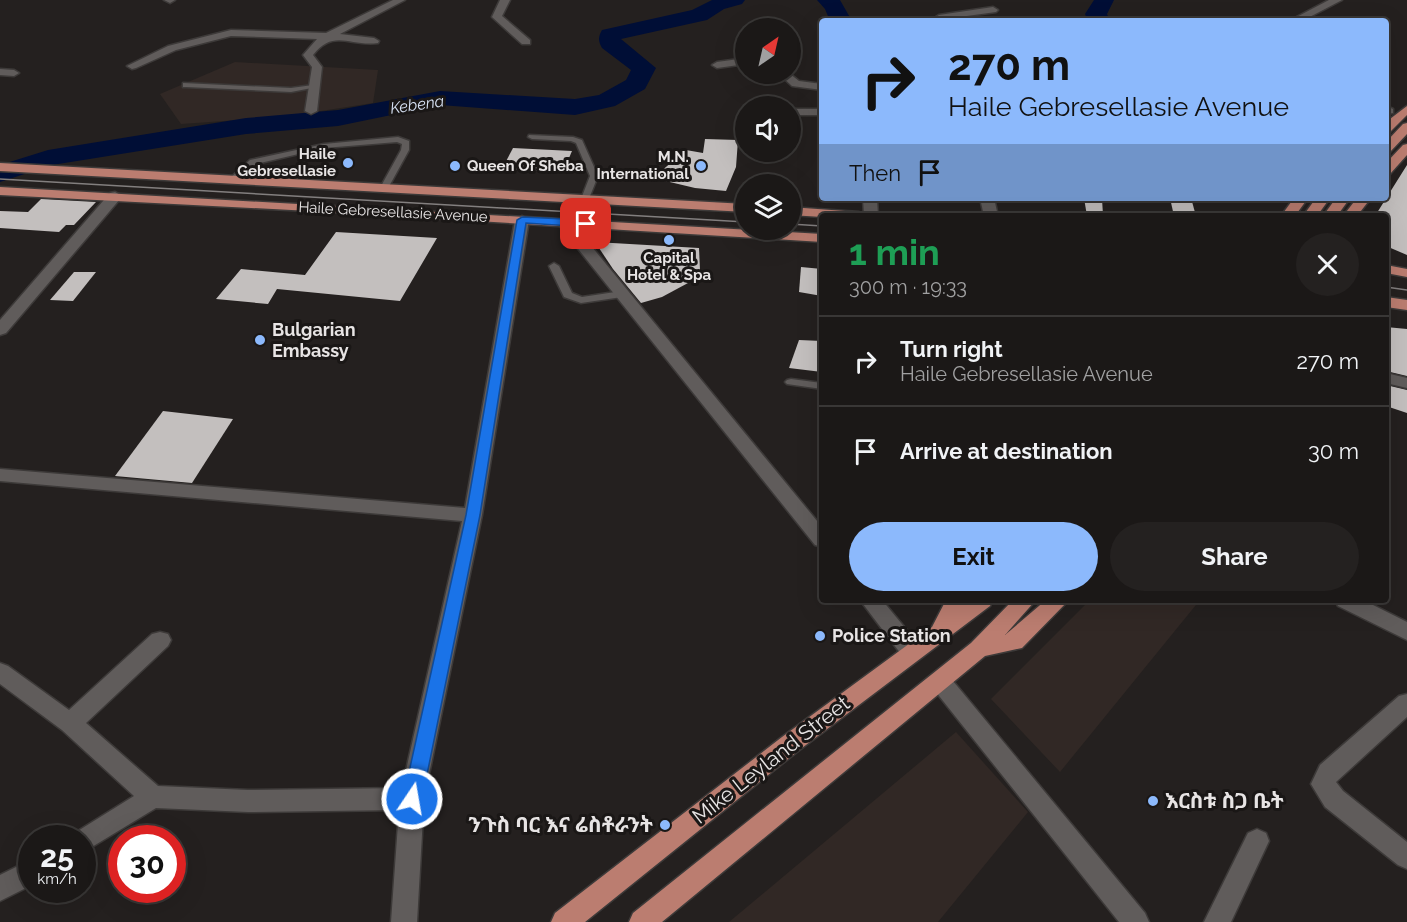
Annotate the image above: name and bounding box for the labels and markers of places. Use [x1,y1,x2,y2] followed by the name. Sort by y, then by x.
[237,145,336,180] place label: Haile Gebresellasie
[597,148,689,183] place label: M.N. International
[341,156,355,170] marker: Haile Gebresellasie
[467,157,584,175] place label: Queen Of Sheba
[448,159,462,173] marker: Queen Of Sheba
[694,159,708,173] marker: M.N. International
[560,198,611,249] pin
[662,233,676,247] marker: Capital Hotel & Spa
[627,249,711,284] place label: Capital Hotel & Spa
[272,319,356,361] place label: Bulgarian Embassy
[253,333,267,347] marker: Bulgarian Embassy
[832,625,951,646] place label: Police Station
[813,629,827,643] marker: Police Station
[1165,788,1284,813] place label: እርስቱ ስጋ ቤት
[1146,794,1160,808] marker: እርስቱ ስጋ ቤት
[468,812,653,837] place label: ንጉስ ባር እና ሬስቶራንት
[658,818,672,832] marker: ንጉስ ባር እና ሬስቶራንት

